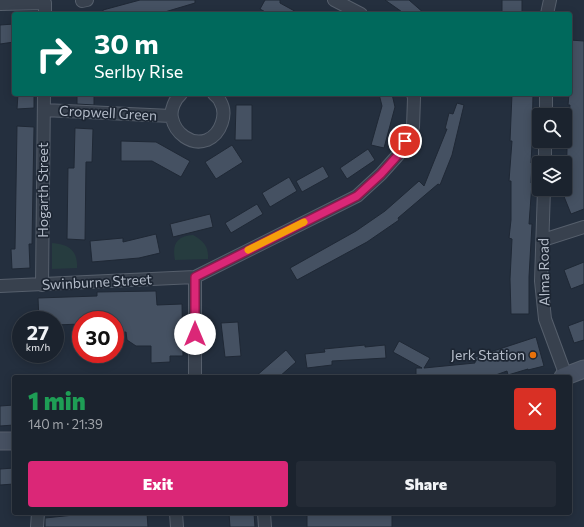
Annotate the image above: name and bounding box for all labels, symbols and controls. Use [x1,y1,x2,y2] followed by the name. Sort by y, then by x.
[94,26,159,60] text: 30 m
[28,28,80,80] icon: right
[94,60,183,82] text: Serlby Rise
[59,101,157,124] street label: Cropwell Green
[532,108,572,196] map controls
[532,108,572,148] button: search
[388,124,422,158] pin
[394,130,416,152] icon: arrive
[34,142,51,238] street label: Hogarth Street
[532,156,572,196] button: layers
[534,238,553,306] street label: Alma Road
[42,270,153,293] street label: Swinburne Street
[72,311,124,363] speed limit sign: 30
[174,313,216,355] position arrow
[27,320,49,344] text: 27
[26,341,50,353] text: km/h
[451,346,525,363] place label: Jerk Station
[528,350,538,360] marker: Jerk Station
[28,386,86,415] text: 1 min
[514,388,556,430] button: close
[28,416,103,432] text: 140 m · 21:39
[28,461,288,507] button: Exit
[296,461,556,507] button: Share

